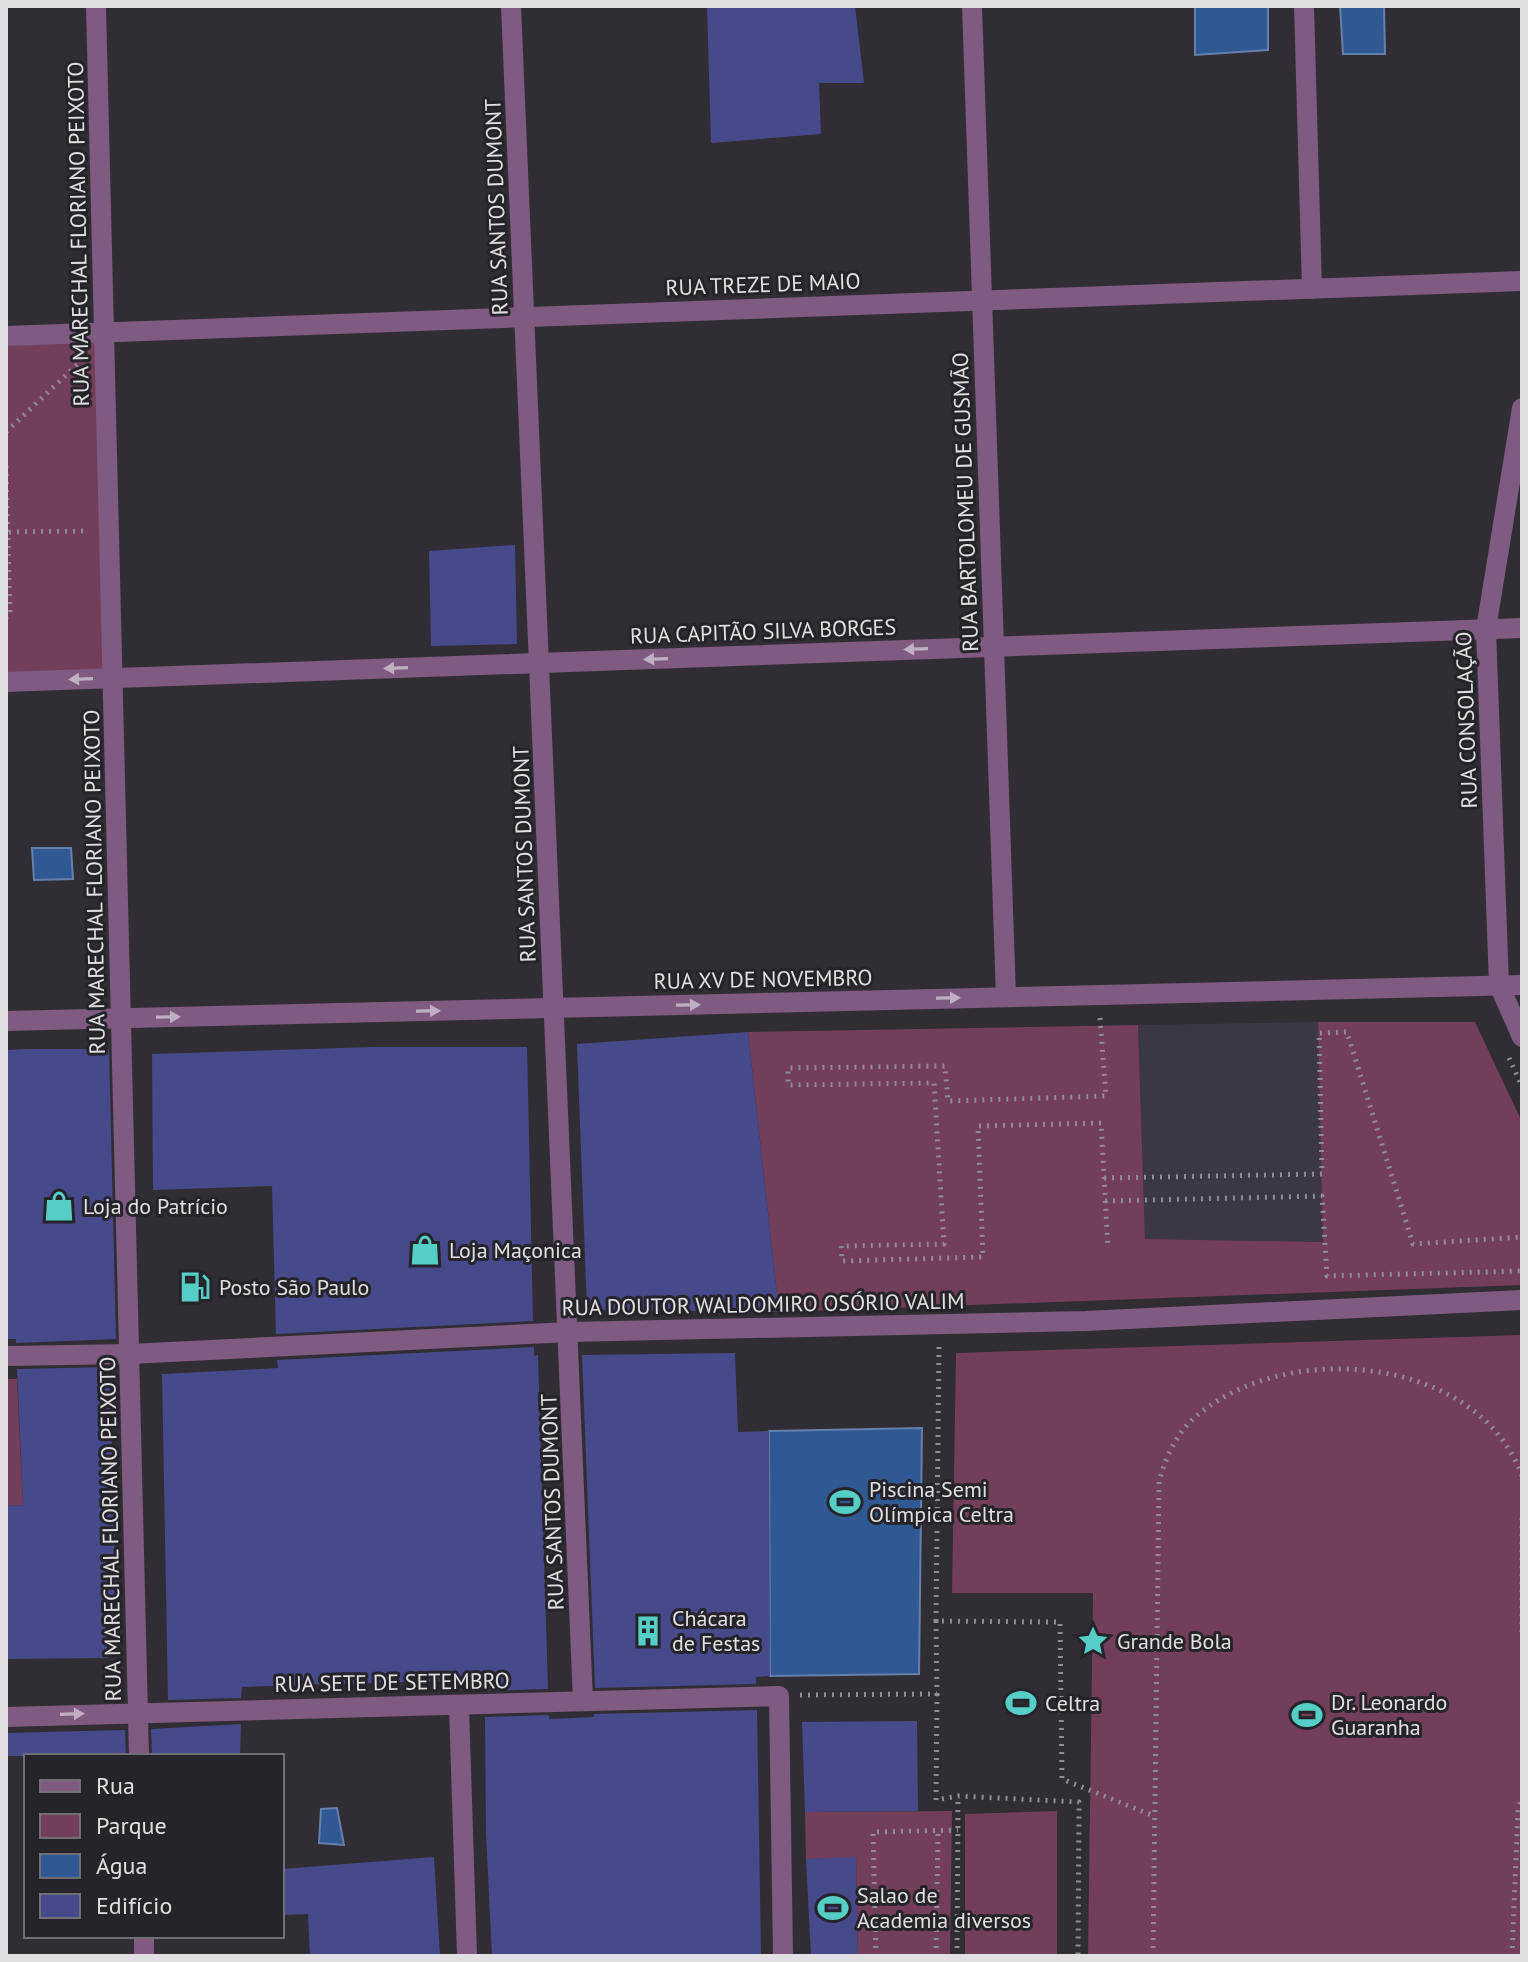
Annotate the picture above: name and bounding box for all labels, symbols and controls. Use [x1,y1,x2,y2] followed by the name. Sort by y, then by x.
[61,61,95,407] street label: RUA MARECHAL FLORIANO PEIXOTO
[478,98,514,316] street label: RUA SANTOS DUMONT
[665,267,861,301] street label: RUA TREZE DE MAIO
[946,352,984,652] street label: RUA BARTOLOMEU DE GUSMÃO
[629,612,897,650] street label: RUA CAPITÃO SILVA BORGES
[1449,631,1483,809] street label: RUA CONSOLAÇÃO
[903,643,928,656] one-way arrow
[643,652,668,665] one-way arrow
[383,661,409,674] one-way arrow
[68,673,93,686] one-way arrow
[77,709,111,1055] street label: RUA MARECHAL FLORIANO PEIXOTO
[506,745,542,963] street label: RUA SANTOS DUMONT
[653,963,873,995] street label: RUA XV DE NOVEMBRO
[936,992,961,1005] one-way arrow
[676,998,701,1011] one-way arrow
[416,1005,441,1017] one-way arrow
[156,1011,181,1023] one-way arrow
[42,1189,76,1223] shop icon: Loja do Patrício
[83,1192,228,1220] place label: Loja do Patrício
[408,1233,442,1267] shop icon: Loja Maçonica
[449,1236,582,1264] place label: Loja Maçonica
[178,1270,212,1304] fuel station icon: Posto São Paulo
[219,1273,369,1301] place label: Posto São Paulo
[561,1286,965,1322] street label: RUA DOUTOR WALDOMIRO OSÓRIO VALIM
[93,1356,127,1702] street label: RUA MARECHAL FLORIANO PEIXOTO
[534,1393,570,1611] street label: RUA SANTOS DUMONT
[869,1475,1014,1528] place label: Piscina Semi Olímpica Celtra
[828,1485,862,1519] sports icon: Piscina Semi Olímpica Celtra
[672,1604,760,1657] place label: Chácara de Festas
[631,1614,665,1648] building icon: Chácara de Festas
[1076,1624,1110,1658] place icon: Grande Bola
[1117,1627,1232,1655] place label: Grande Bola
[274,1666,510,1698] street label: RUA SETE DE SETEMBRO
[1004,1686,1038,1720] sports icon: Celtra
[1331,1688,1447,1741] place label: Dr. Leonardo Guaranha
[1045,1689,1100,1717] place label: Celtra
[1290,1698,1324,1732] sports icon: Dr. Leonardo Guaranha
[60,1708,85,1721] one-way arrow
[24,1754,284,1938] legend
[96,1770,135,1801] text: Rua
[96,1810,167,1841] text: Parque
[96,1850,147,1881] text: Água
[857,1881,1031,1934] place label: Salao de Academia diversos
[96,1890,172,1921] text: Edifício
[816,1891,850,1925] sports icon: Salao de Academia diversos

